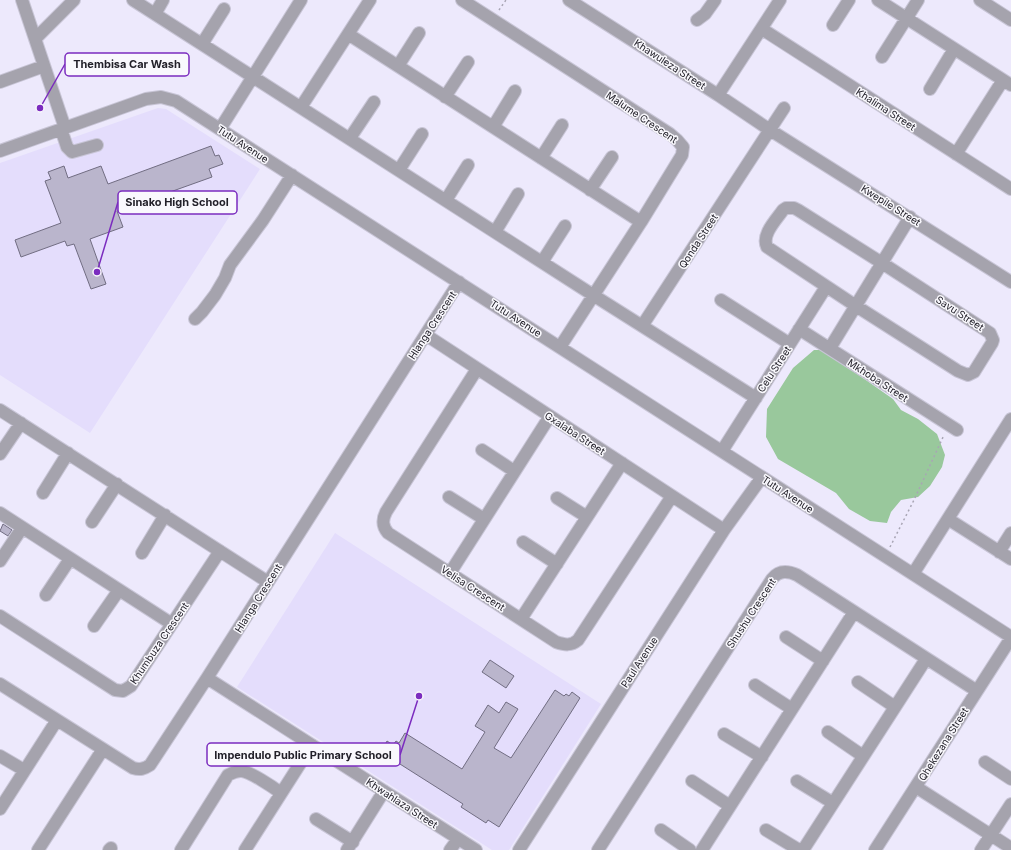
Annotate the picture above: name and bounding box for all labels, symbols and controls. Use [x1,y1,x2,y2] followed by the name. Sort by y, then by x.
[632,36,709,92] street label: Khawuleza Street
[65,53,189,76] callout: Thembisa Car Wash
[73,57,181,71] text: Thembisa Car Wash
[854,85,919,133] street label: Khalima Street
[604,89,680,146] street label: Malume Crescent
[215,123,271,165] street label: Tutu Avenue
[859,182,924,228] street label: Kwepile Street
[118,191,237,214] callout: Sinako High School
[125,195,229,209] text: Sinako High School
[676,211,720,270] street label: Qonda Street
[406,288,459,361] street label: Hlanga Crescent
[934,293,987,333] street label: Savu Street
[488,297,544,339] street label: Tutu Avenue
[755,343,794,394] street label: Celu Street
[846,356,911,404] street label: Mkhoba Street
[543,409,608,457] street label: Gxalaba Street
[760,473,816,515] street label: Tutu Avenue
[232,561,284,635] street label: Hlanga Crescent
[439,563,508,613] street label: Velisa Crescent
[724,575,778,650] street label: Shushu Crescent
[127,599,191,686] street label: Khumbuza Crescent
[618,634,660,690] street label: Paul Avenue
[916,705,971,783] street label: Qhekezana Street
[207,743,400,766] callout: Impendulo Public Primary School
[214,748,392,762] text: Impendulo Public Primary School
[364,775,440,831] street label: Khwahlaza Street

